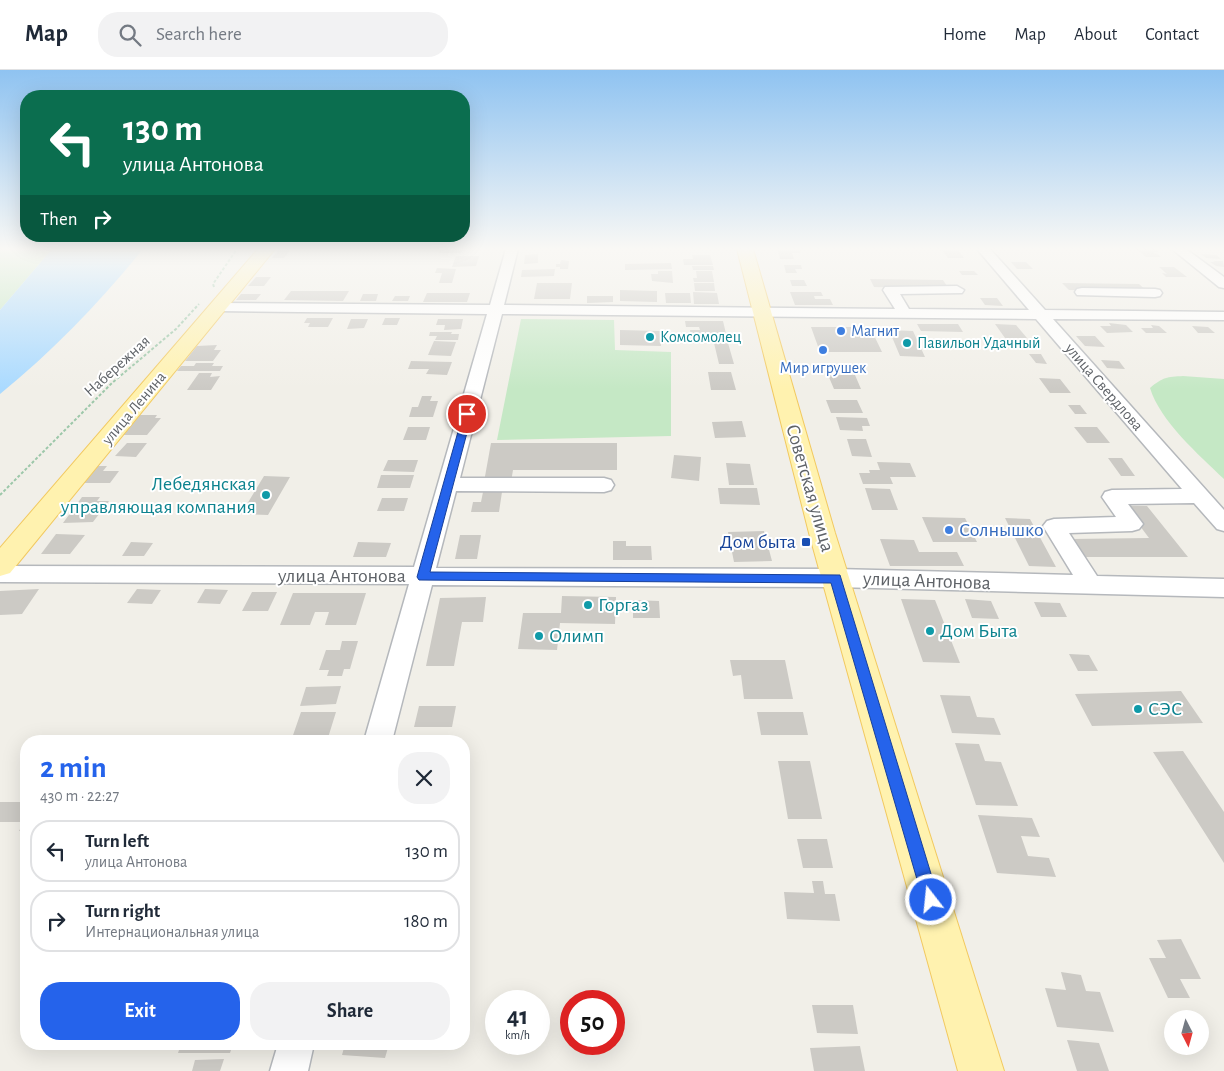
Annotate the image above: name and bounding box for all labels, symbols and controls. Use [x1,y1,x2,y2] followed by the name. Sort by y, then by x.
[98,12,448,57] search box
[116,21,144,49] icon: search
[25,22,68,46] text: Map
[156,25,242,44] text: Search here
[943,26,986,44] text: Home
[1014,26,1046,44] text: Map
[1074,26,1117,44] text: About
[1145,26,1199,44] text: Contact
[40,110,105,175] icon: left
[123,112,202,147] text: 130 m
[123,153,264,175] text: улица Антонова
[88,205,116,233] icon: right
[40,210,78,229] text: Then
[851,323,899,339] place label: Магнит
[835,325,847,337] marker: Магнит
[660,329,742,345] place label: Комсомолец
[644,331,656,343] marker: Комсомолец
[81,332,153,400] street label: Набережная
[917,335,1040,351] place label: Павильон Удачный
[901,337,913,349] marker: Павильон Удачный
[1060,339,1146,434] street label: улица Свердлова
[817,344,829,356] marker: Мир игрушек
[780,360,867,377] place label: Мир игрушек
[98,368,170,449] street label: улица Ленина
[446,393,488,435] pin
[453,400,481,428] icon: arrive
[782,422,838,554] street label: Советская улица
[60,474,256,517] place label: Лебедянская управляющая компания
[260,489,272,501] marker: Лебедянская управляющая компания
[959,520,1044,540] place label: Солнышко
[943,524,955,536] marker: Солнышко
[720,532,796,552] place label: Дом быта
[800,536,812,548] marker: Дом быта
[277,566,406,586] street label: улица Антонова
[862,569,991,593] street label: улица Антонова
[598,595,648,615] place label: Горгаз
[582,599,594,611] marker: Горгаз
[940,621,1018,641] place label: Дом Быта
[924,625,936,637] marker: Дом Быта
[549,626,604,646] place label: Олимп
[533,630,545,642] marker: Олимп
[1148,699,1182,719] place label: СЭС
[1132,703,1144,715] marker: СЭС
[398,752,450,804] button: close
[40,753,107,783] text: 2 min
[40,788,119,804] text: 430 m · 22:27
[85,832,149,851] text: Turn left
[42,837,70,865] icon: left
[405,842,448,861] text: 130 m
[85,854,187,870] text: улица Антонова
[904,873,956,925] position arrow
[85,902,160,921] text: Turn right
[42,907,70,935] icon: right
[404,912,448,931] text: 180 m
[85,924,259,940] text: Интернациональная улица
[40,982,240,1040] button: Exit
[250,982,450,1040] button: Share
[560,990,625,1055] speed limit sign: 50
[507,1004,528,1029] text: 41
[1164,1010,1209,1055] north arrow
[1164,1010,1209,1055] map controls
[505,1029,530,1041] text: km/h

